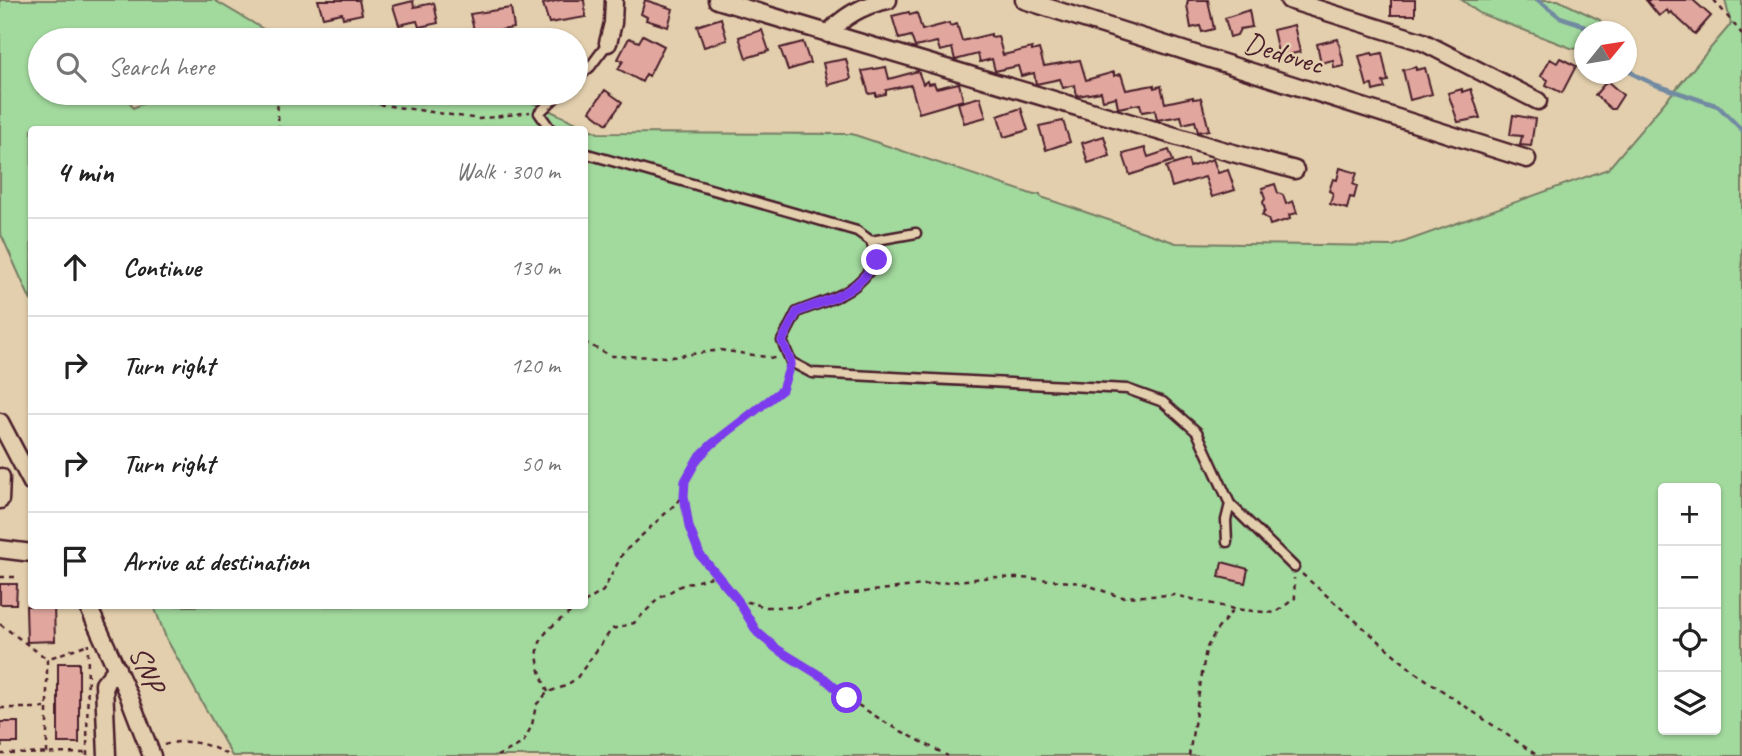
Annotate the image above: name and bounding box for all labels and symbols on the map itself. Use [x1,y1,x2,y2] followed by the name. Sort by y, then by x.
[1574,21,1637,84] north arrow
[1240,23,1329,83] street label: Dedovec
[861,244,892,275] route end
[121,641,175,701] street label: SNP
[831,682,862,713] route start

